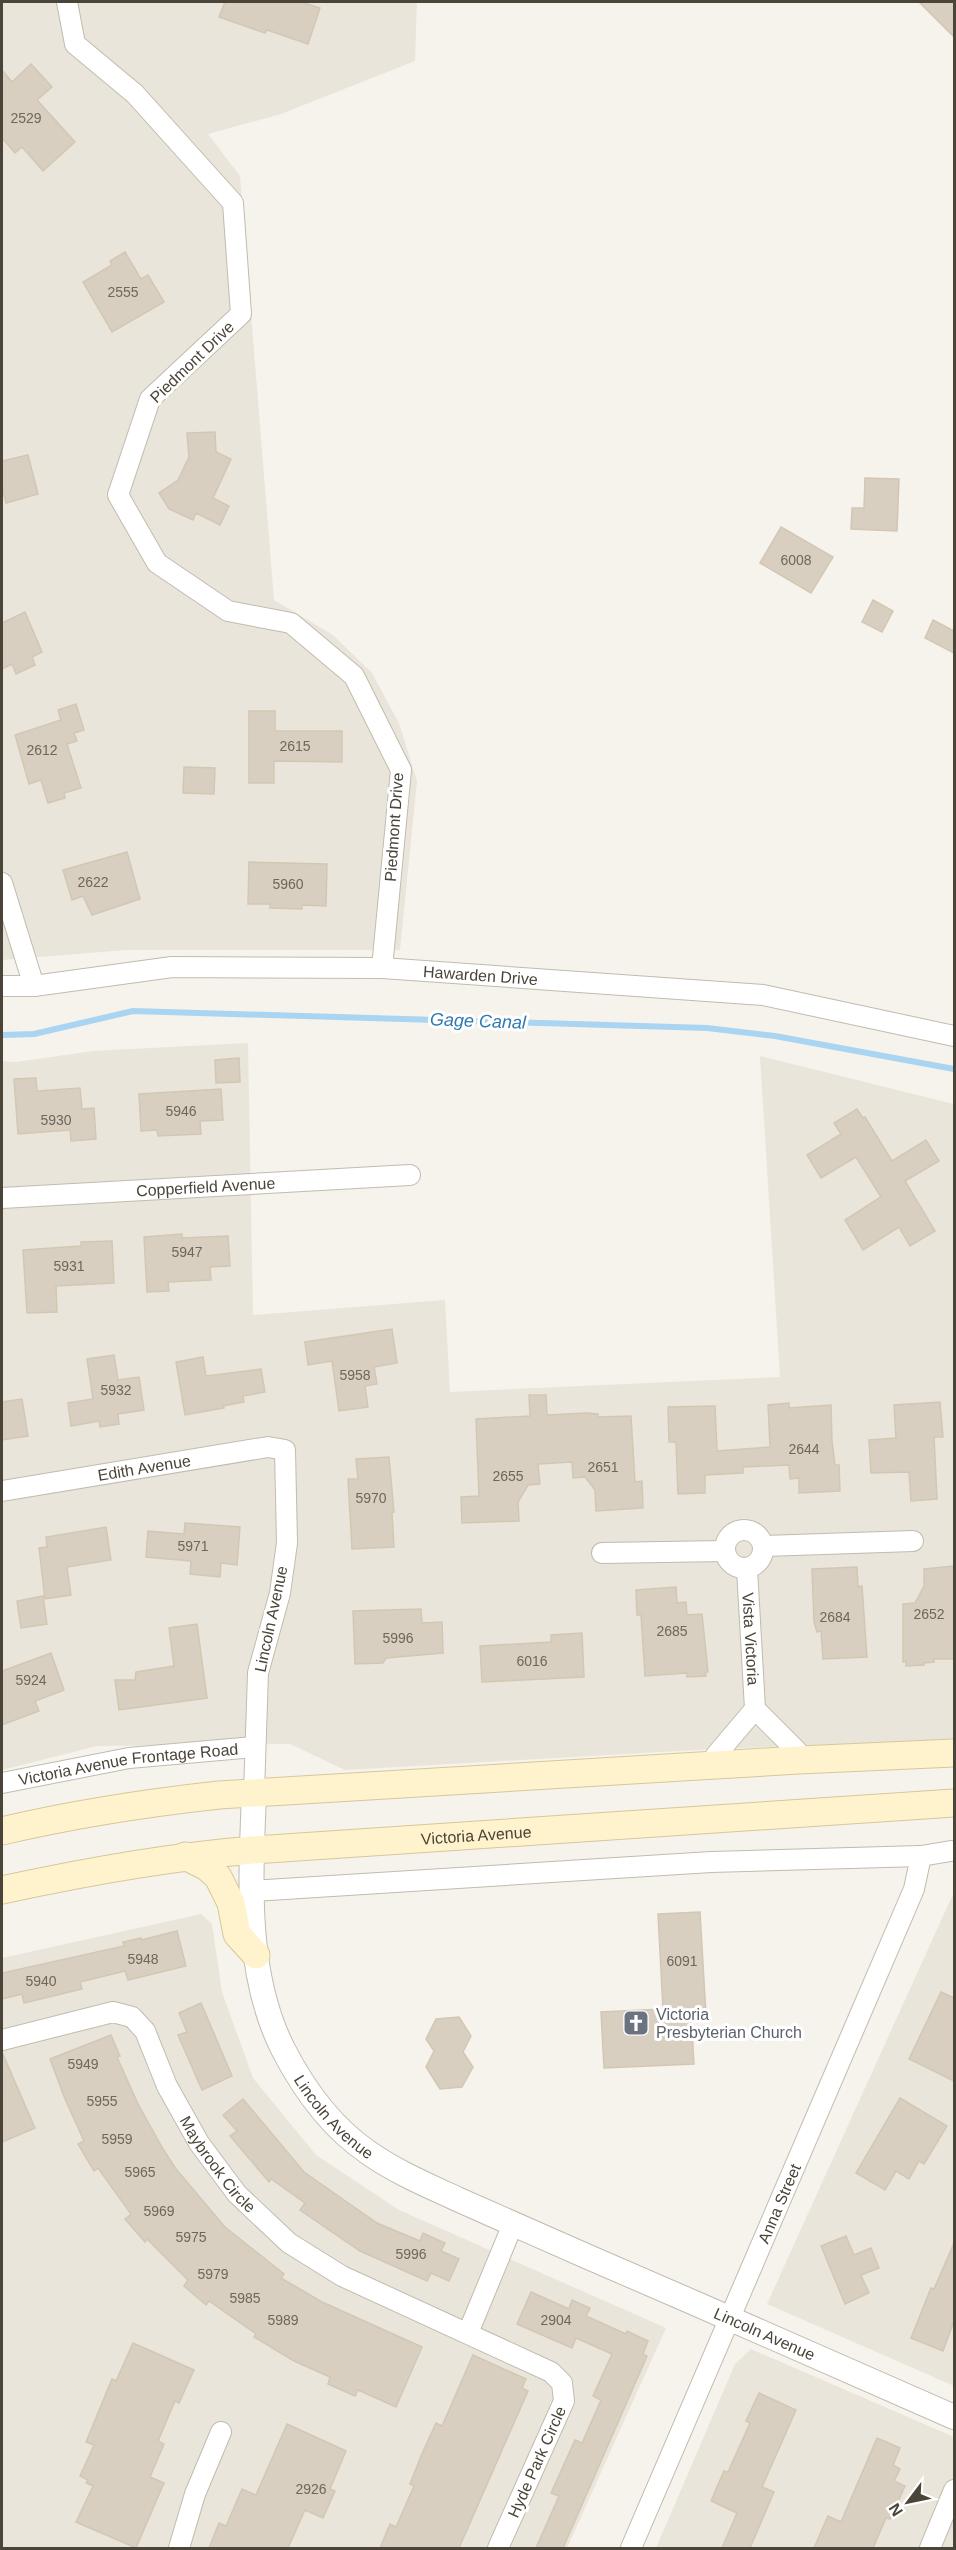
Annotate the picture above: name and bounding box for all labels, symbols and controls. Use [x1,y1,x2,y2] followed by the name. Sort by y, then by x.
[10,110,42,126] house number: 2529
[107,284,139,300] house number: 2555
[147,318,237,406] street label: Piedmont Drive
[780,552,812,568] house number: 6008
[279,738,311,754] house number: 2615
[26,742,58,758] house number: 2612
[382,772,406,882] street label: Piedmont Drive
[77,874,109,890] house number: 2622
[272,876,304,892] house number: 5960
[423,962,538,988] street label: Hawarden Drive
[430,1009,527,1033] water label: Gage Canal
[165,1103,197,1119] house number: 5946
[40,1112,72,1128] house number: 5930
[136,1174,276,1199] street label: Copperfield Avenue
[171,1244,203,1260] house number: 5947
[53,1258,85,1274] house number: 5931
[339,1367,371,1383] house number: 5958
[100,1382,132,1398] house number: 5932
[788,1441,820,1457] house number: 2644
[96,1451,192,1484] street label: Edith Avenue
[587,1459,619,1475] house number: 2651
[492,1468,524,1484] house number: 2655
[355,1490,387,1506] house number: 5970
[177,1538,209,1554] house number: 5971
[251,1564,291,1674] street label: Lincoln Avenue
[740,1592,762,1686] street label: Vista Victoria
[913,1606,945,1622] house number: 2652
[819,1609,851,1625] house number: 2684
[656,1623,688,1639] house number: 2685
[382,1630,414,1646] house number: 5996
[516,1653,548,1669] house number: 6016
[15,1672,47,1688] house number: 5924
[17,1740,239,1788] street label: Victoria Avenue Frontage Road
[420,1823,532,1847] street label: Victoria Avenue
[127,1951,159,1967] house number: 5948
[666,1953,698,1969] house number: 6091
[25,1973,57,1989] house number: 5940
[656,2006,802,2041] place label: Victoria Presbyterian Church
[621,2008,651,2038] church icon: Victoria Presbyterian Church
[67,2056,99,2072] house number: 5949
[291,2072,377,2162] street label: Lincoln Avenue
[86,2093,118,2109] house number: 5955
[177,2113,259,2216] street label: Maybrook Circle
[101,2131,133,2147] house number: 5959
[754,2161,804,2246] street label: Anna Street
[124,2164,156,2180] house number: 5965
[143,2203,175,2219] house number: 5969
[175,2229,207,2245] house number: 5975
[395,2246,427,2262] house number: 5996
[197,2266,229,2282] house number: 5979
[229,2290,261,2306] house number: 5985
[712,2304,818,2363] street label: Lincoln Avenue
[267,2312,299,2328] house number: 5989
[540,2312,572,2328] house number: 2904
[505,2404,569,2520] street label: Hyde Park Circle
[878,2472,938,2532] north arrow
[295,2481,327,2497] house number: 2926
[885,2500,906,2519] text: N

